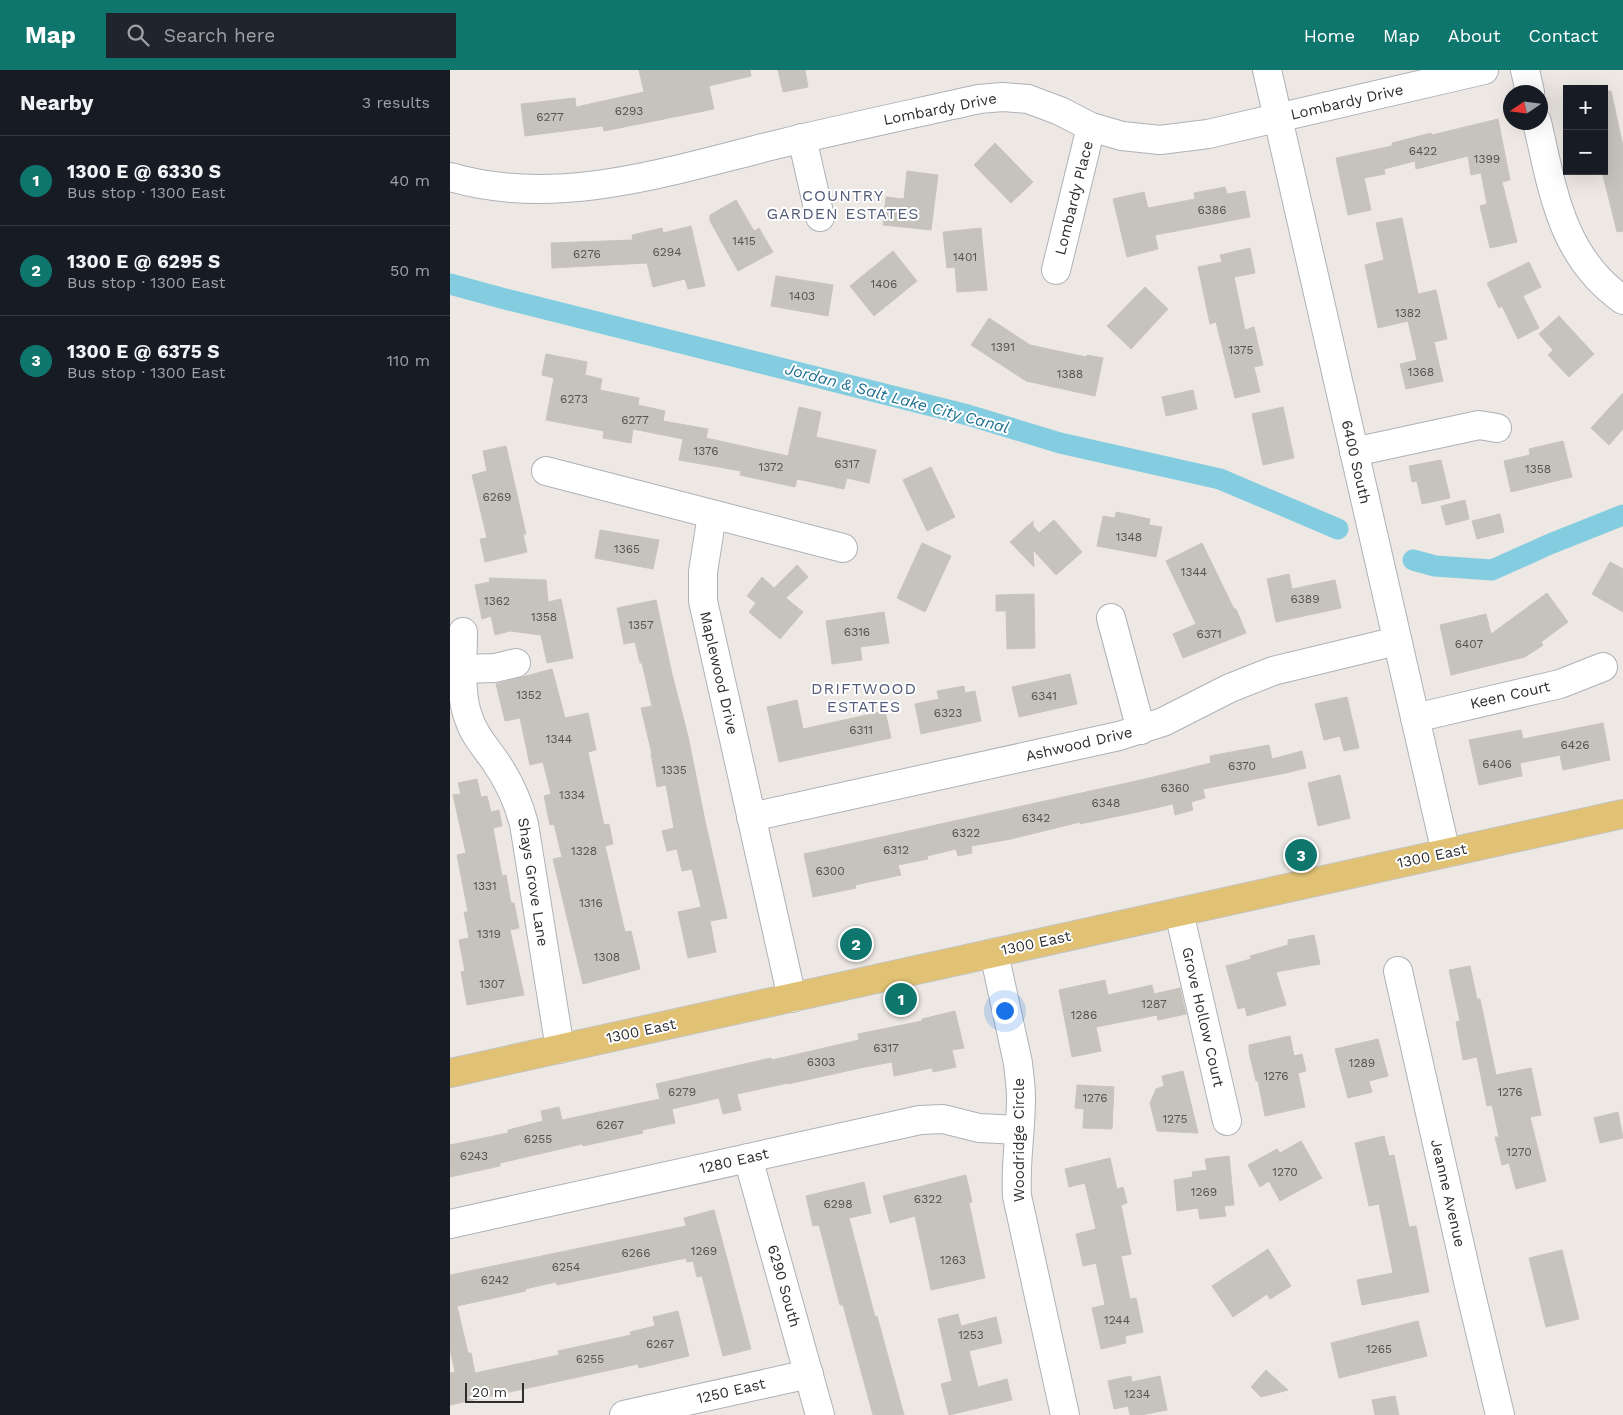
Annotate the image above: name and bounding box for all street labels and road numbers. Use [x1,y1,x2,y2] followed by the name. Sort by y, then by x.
[1289,80,1405,124] street label: Lombardy Drive
[882,89,998,129] street label: Lombardy Drive
[1051,139,1097,257] street label: Lombardy Place
[1338,418,1374,506] street label: 6400 South
[696,610,742,736] street label: Maplewood Drive
[1468,677,1552,713] street label: Keen Court
[1024,723,1134,765] street label: Ashwood Drive
[514,816,552,948] street label: Shays Grove Lane
[1396,840,1469,872] street label: 1300 East
[1000,927,1073,959] street label: 1300 East
[1178,945,1228,1089] street label: Grove Hollow Court
[605,1015,678,1047] street label: 1300 East
[1010,1078,1028,1202] street label: Woodridge Circle
[1427,1137,1469,1249] street label: Jeanne Avenue
[698,1144,771,1178] street label: 1280 East
[764,1243,804,1329] street label: 6290 South
[695,1374,768,1408] street label: 1250 East

